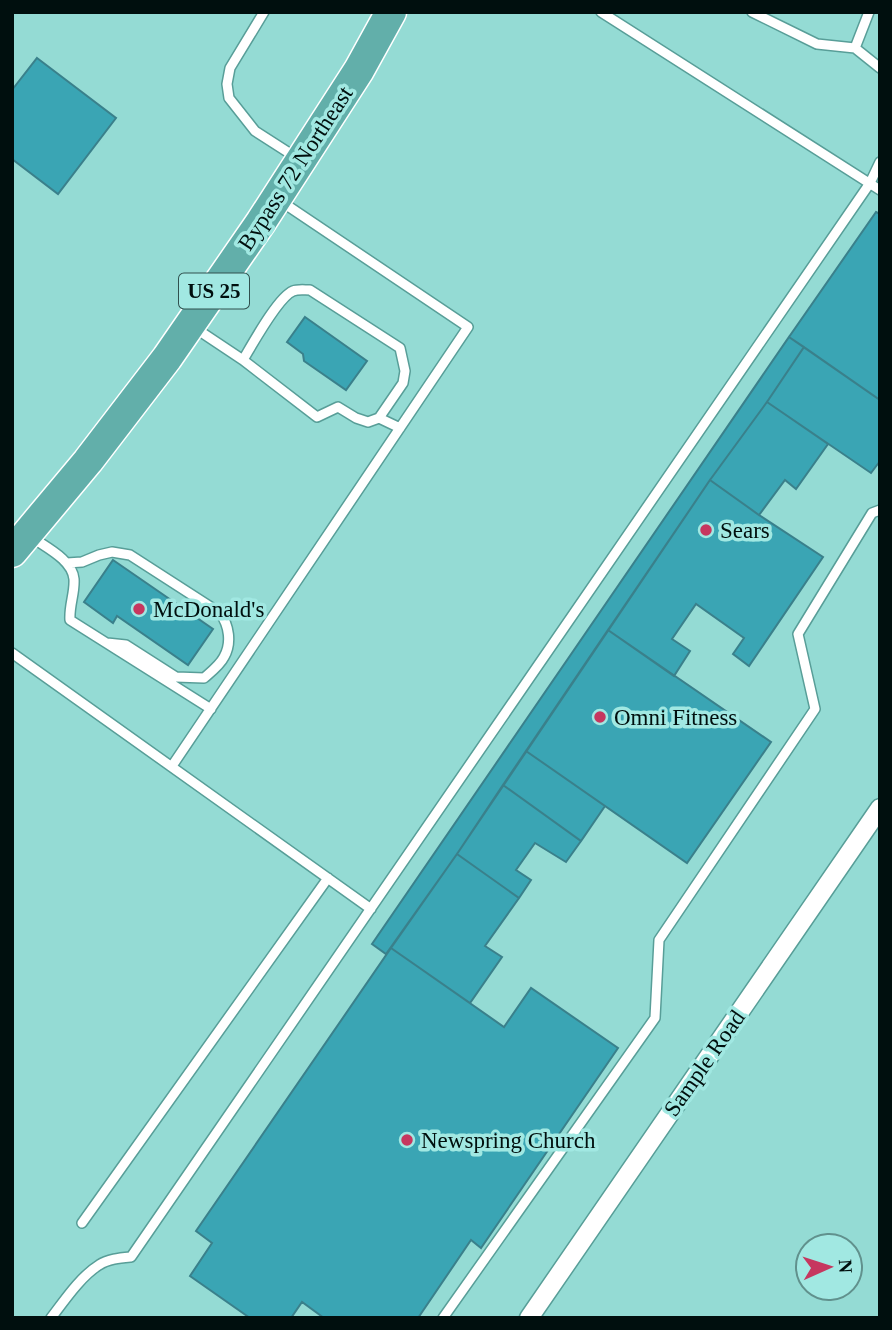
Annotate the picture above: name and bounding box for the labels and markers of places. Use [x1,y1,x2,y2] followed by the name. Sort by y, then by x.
[720,518,770,543] place label: Sears
[698,522,714,538] marker: Sears
[153,597,265,622] place label: McDonald's
[131,601,147,617] marker: McDonald's
[614,705,737,730] place label: Omni Fitness
[592,709,608,725] marker: Omni Fitness
[421,1128,596,1153] place label: Newspring Church
[399,1132,415,1148] marker: Newspring Church

